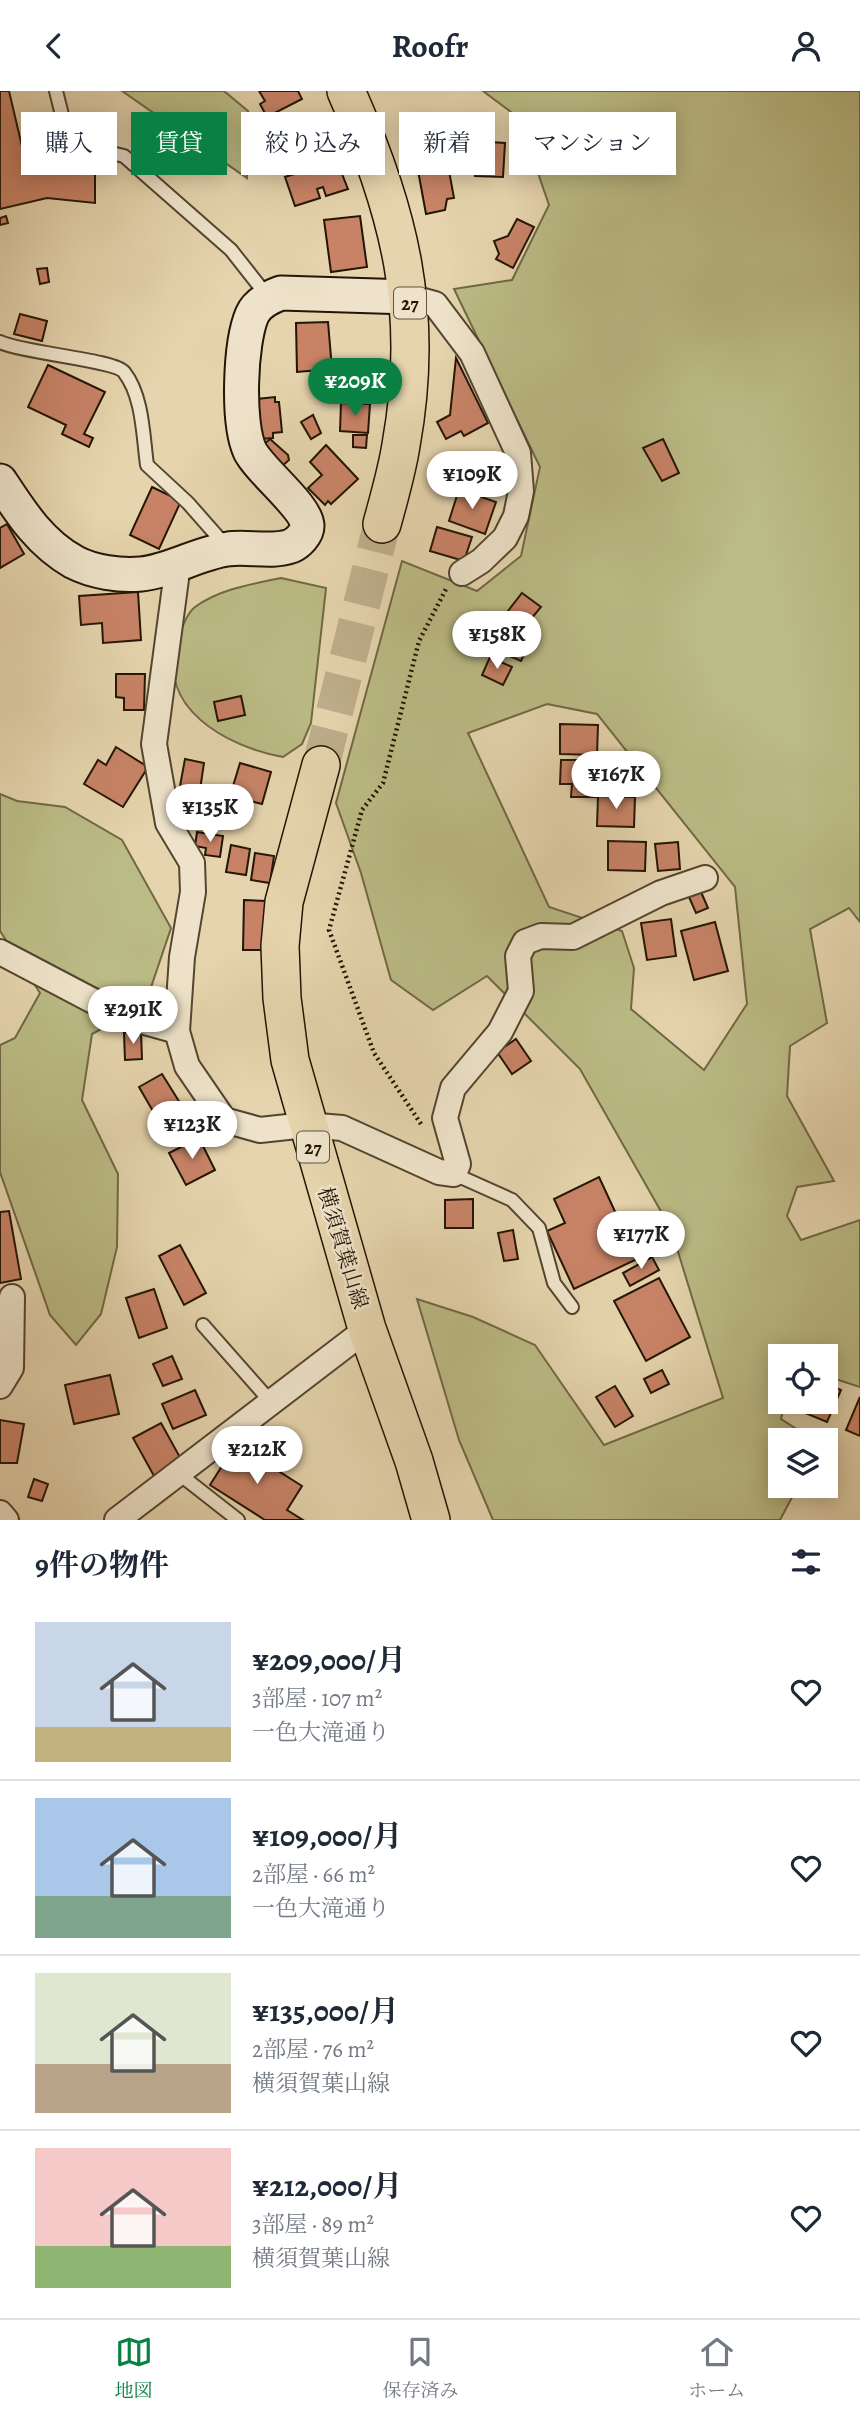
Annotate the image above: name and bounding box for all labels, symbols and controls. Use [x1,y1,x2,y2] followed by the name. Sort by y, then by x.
[392,24,468,68] text: Roofr
[35,27,73,65] icon: back
[787,27,825,65] icon: person
[21,112,117,175] chip: 購入
[131,112,227,175] chip: 賃貸
[241,112,385,175] chip: 絞り込み
[399,112,495,175] chip: 新着
[509,112,676,175] chip: マンション
[394,287,426,319] road number: 27
[306,359,404,418] pin: ¥209K
[324,365,386,396] text: ¥209K
[423,451,521,511] pin: ¥109K
[443,458,501,489] text: ¥109K
[448,611,546,671] pin: ¥158K
[468,618,526,649] text: ¥158K
[567,751,665,811] pin: ¥167K
[587,758,645,789] text: ¥167K
[161,785,259,844] pin: ¥135K
[182,791,238,822] text: ¥135K
[84,986,182,1046] pin: ¥291K
[104,993,162,1024] text: ¥291K
[143,1101,241,1161] pin: ¥123K
[163,1108,221,1139] text: ¥123K
[297,1131,329,1163] road number: 27
[311,1184,375,1312] street label: 横須賀葉山線
[592,1211,690,1271] pin: ¥177K
[613,1218,669,1249] text: ¥177K
[768,1344,838,1498] map controls
[768,1344,838,1414] button: locate
[208,1427,306,1486] pin: ¥212K
[768,1428,838,1498] button: layers
[228,1433,286,1464] text: ¥212K
[787,1543,825,1581] icon: filters
[35,1545,169,1585] text: 9件の物件
[252,1640,406,1680] text: ¥209,000/月
[91,1650,175,1734] icon: home
[787,1673,825,1711] icon: heart
[252,1683,382,1714] text: 3部屋 · 107 m²
[252,1717,390,1748] text: 一色大滝通り
[252,1816,402,1856] text: ¥109,000/月
[91,1826,175,1910] icon: home
[787,1849,825,1887] icon: heart
[252,1859,375,1890] text: 2部屋 · 66 m²
[252,1893,390,1924] text: 一色大滝通り
[252,1991,399,2031] text: ¥135,000/月
[91,2001,175,2085] icon: home
[787,2024,825,2062] icon: heart
[252,2034,374,2065] text: 2部屋 · 76 m²
[252,2068,390,2099] text: 横須賀葉山線
[252,2166,402,2206] text: ¥212,000/月
[91,2176,175,2260] icon: home
[787,2199,825,2237] icon: heart
[252,2209,374,2240] text: 3部屋 · 89 m²
[252,2243,390,2274] text: 横須賀葉山線
[115,2333,153,2404] tab: 地図
[382,2333,458,2404] tab: 保存済み
[688,2333,745,2404] tab: ホーム

